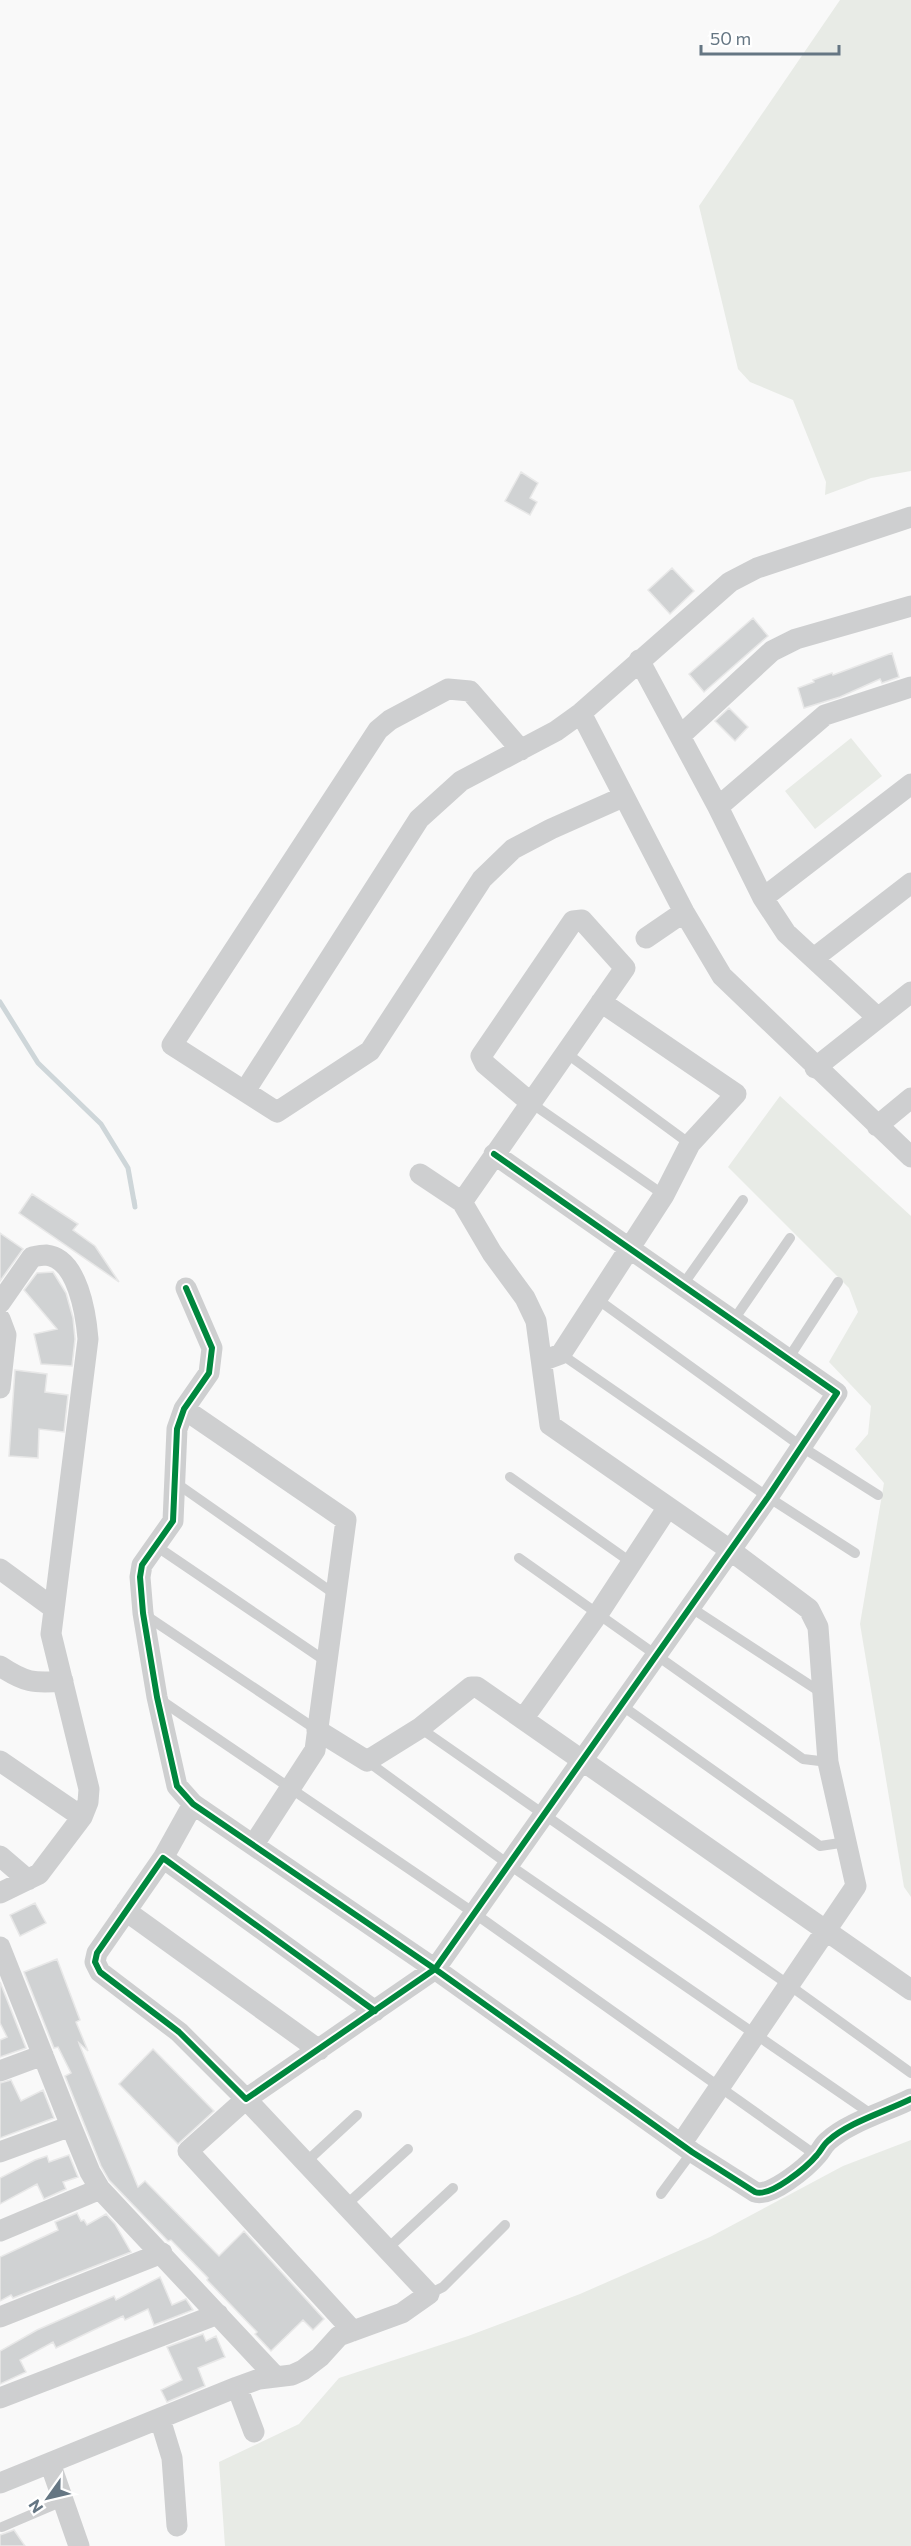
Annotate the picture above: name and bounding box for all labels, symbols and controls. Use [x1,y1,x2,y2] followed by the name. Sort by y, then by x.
[701,18,839,56] scale bar
[710,27,751,49] text: 50 m
[18,2468,78,2528] north arrow
[24,2496,46,2517] text: N

